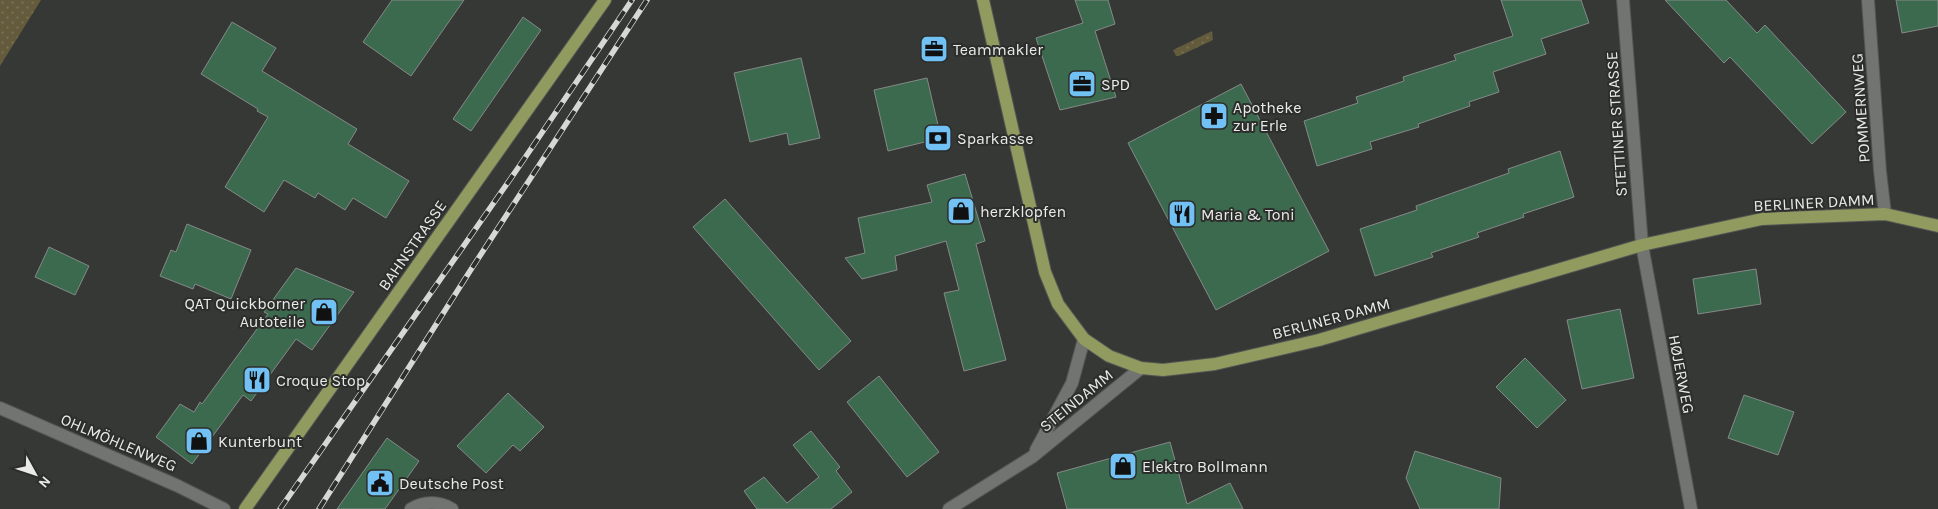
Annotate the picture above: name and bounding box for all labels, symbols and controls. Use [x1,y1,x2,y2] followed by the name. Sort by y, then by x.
[919,34,949,64] office icon: Teammakler
[953,40,1043,59] place label: Teammakler
[1602,51,1631,197] street label: STETTINER STRASSE
[1847,53,1874,163] street label: POMMERNWEG
[1067,69,1097,99] office icon: SPD
[1101,75,1130,94] place label: SPD
[1233,98,1301,135] place label: Apotheke zur Erle
[1199,101,1229,131] pharmacy icon: Apotheke zur Erle
[923,123,953,153] bank icon: Sparkasse
[957,129,1033,148] place label: Sparkasse
[1753,190,1875,215] street label: BERLINER DAMM
[946,196,976,226] shop icon: herzklopfen
[374,197,451,294] street label: BAHNSTRASSE
[1167,199,1197,229] restaurant icon: Maria & Toni
[980,202,1066,221] place label: herzklopfen
[1201,205,1295,224] place label: Maria & Toni
[184,294,305,331] place label: QAT Quickborner Autoteile
[1270,294,1392,343] street label: BERLINER DAMM
[309,297,339,327] shop icon: QAT Quickborner Autoteile
[1665,333,1698,415] street label: HØJERWEG
[242,365,272,395] restaurant icon: Croque Stop
[1036,365,1117,436] street label: STEINDAMM
[276,371,365,390] place label: Croque Stop
[58,409,180,475] street label: OHLMÖHLENWEG
[184,426,214,456] shop icon: Kunterbunt
[218,432,302,451] place label: Kunterbunt
[10,449,60,499] north arrow
[1108,451,1138,481] shop icon: Elektro Bollmann
[1142,457,1268,476] place label: Elektro Bollmann
[365,468,395,498] public building icon: Deutsche Post
[35,473,54,491] text: N
[399,474,504,493] place label: Deutsche Post

